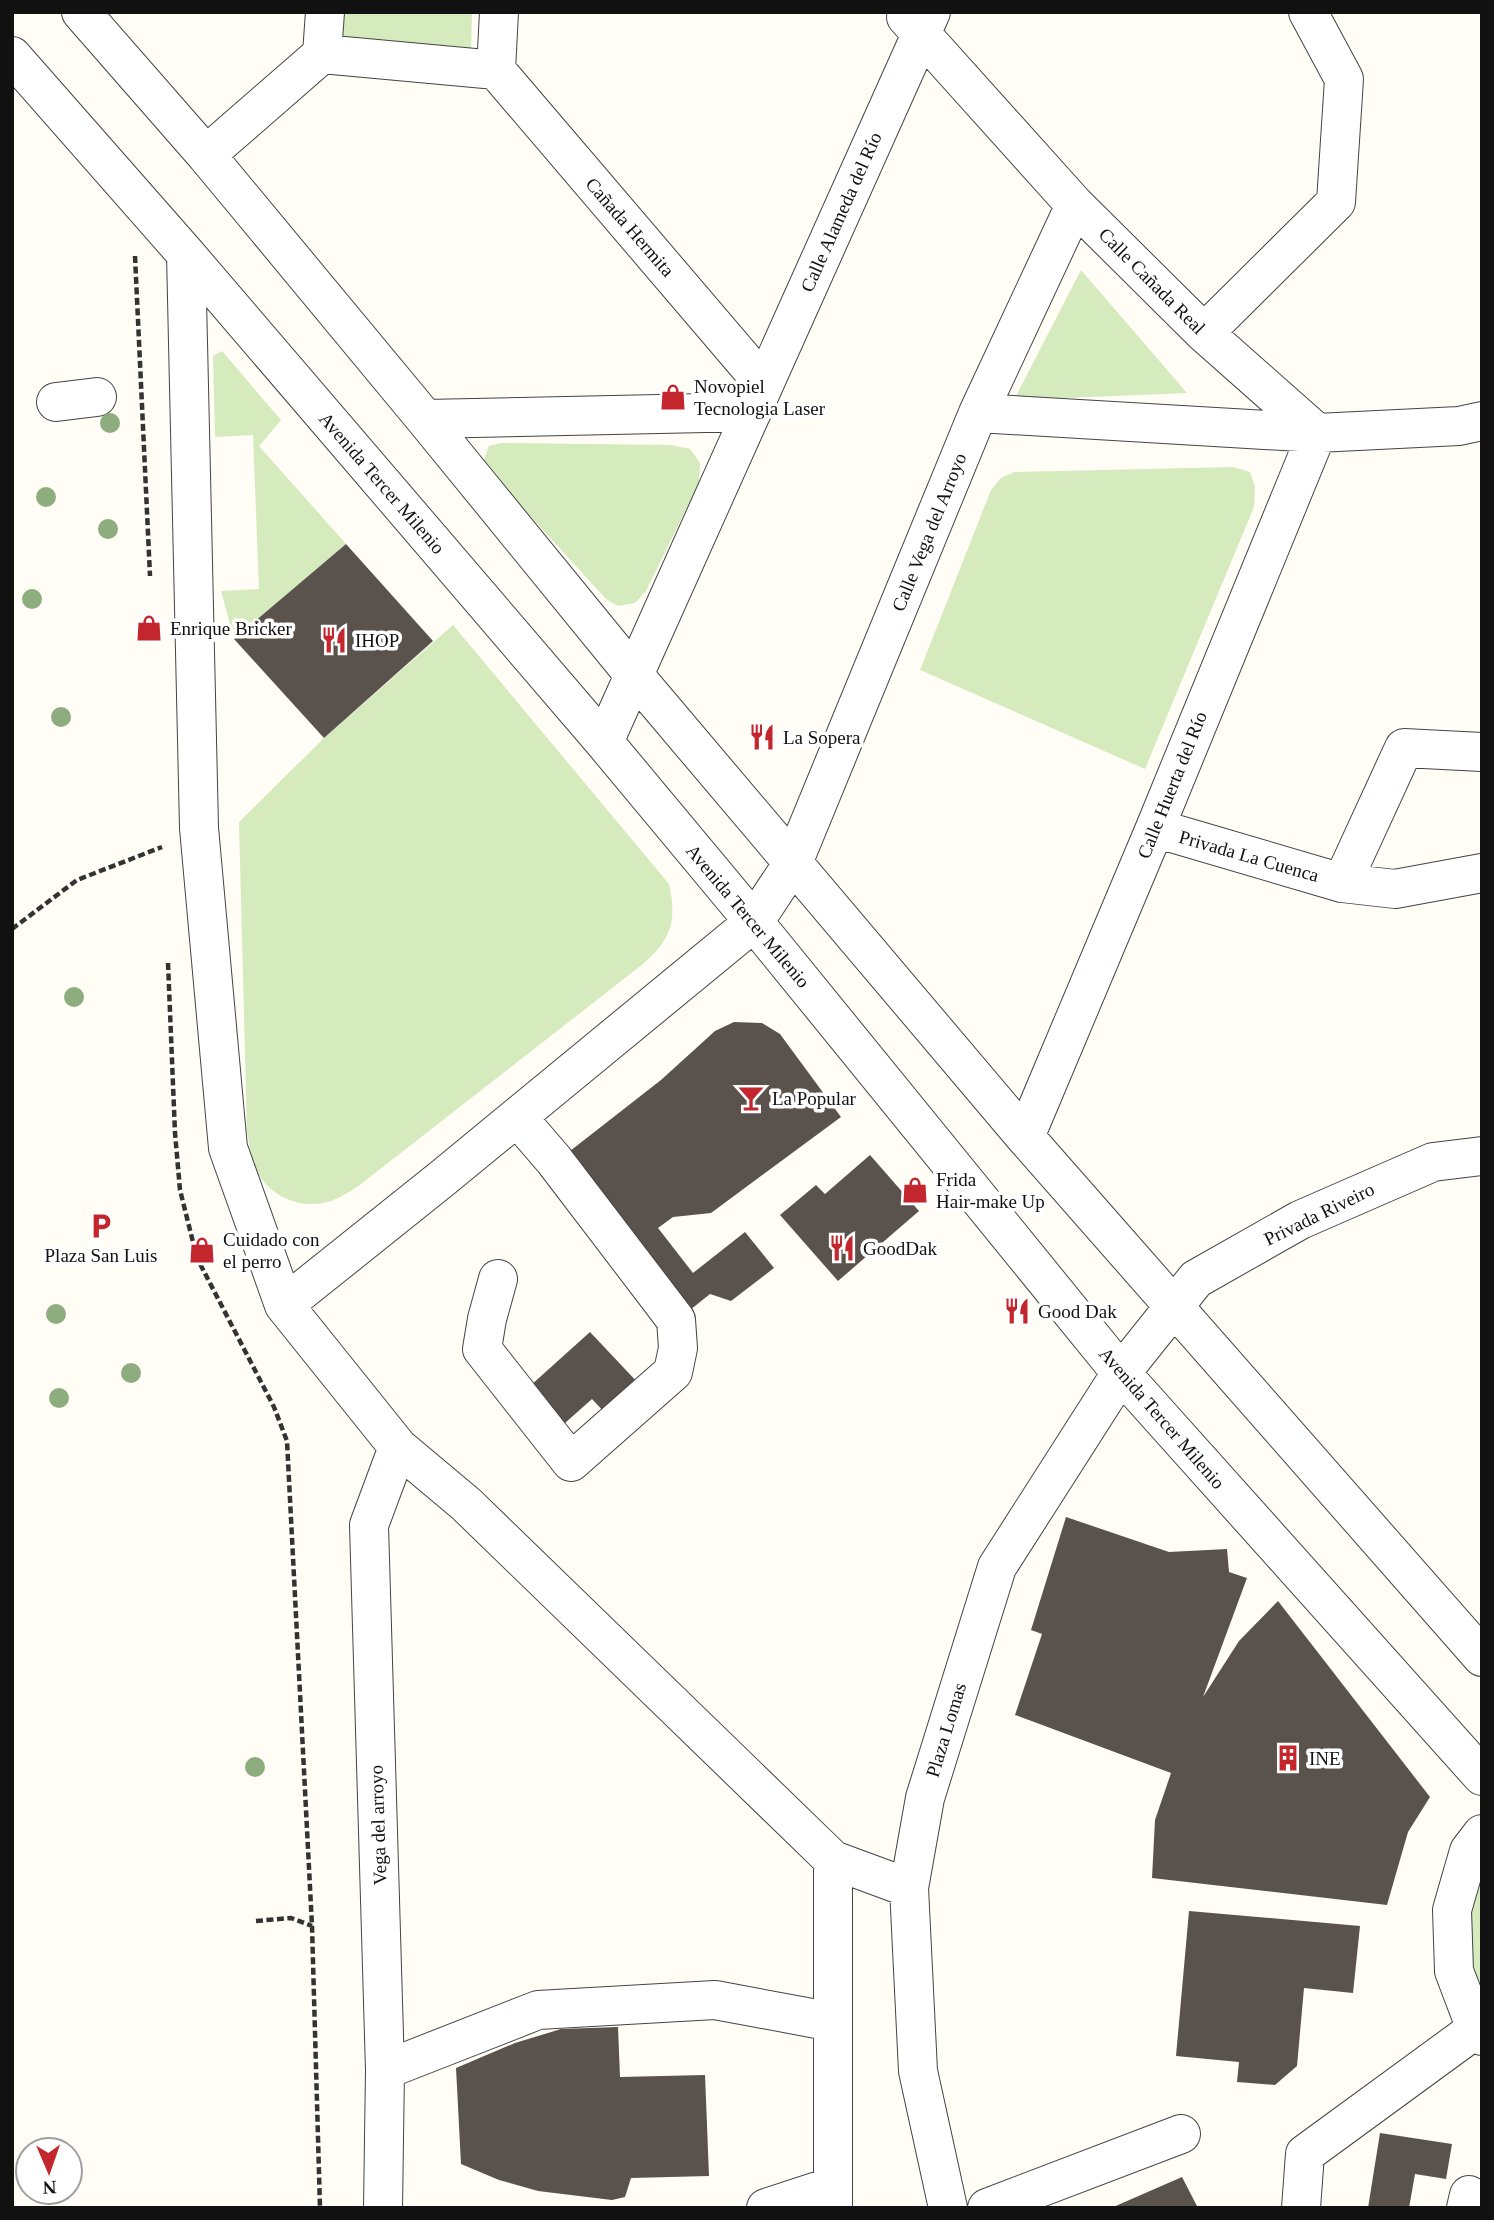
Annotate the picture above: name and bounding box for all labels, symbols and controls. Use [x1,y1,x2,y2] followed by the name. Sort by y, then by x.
[796,129,886,295] street label: Calle Alameda del Río
[581,173,679,281] street label: Cañada Hermita
[1095,224,1209,338] street label: Calle Cañada Real
[694,376,826,419] place label: Novopiel Tecnologia Laser
[658,382,688,412] shop icon: Novopiel Tecnologia Laser
[315,408,449,558] street label: Avenida Tercer Milenio
[888,450,970,614] street label: Calle Vega del Arroyo
[134,613,164,643] shop icon: Enrique Bricker
[170,618,293,639] place label: Enrique Bricker
[319,625,349,655] restaurant icon: IHOP
[355,630,399,651] place label: IHOP
[1133,708,1211,862] street label: Calle Huerta del Río
[747,722,777,752] restaurant icon: La Sopera
[783,727,861,748] place label: La Sopera
[1177,826,1322,886] street label: Privada La Cuenca
[682,840,814,992] street label: Avenida Tercer Milenio
[736,1083,766,1113] bar icon: La Popular
[772,1088,857,1109] place label: La Popular
[936,1169,1045,1212] place label: Frida Hair-make Up
[900,1175,930,1205] shop icon: Frida Hair-make Up
[1261,1178,1377,1250] street label: Privada Riveiro
[86,1211,116,1241] parking icon: Plaza San Luis
[223,1229,320,1272] place label: Cuidado con el perro
[827,1233,857,1263] restaurant icon: GoodDak
[187,1235,217,1265] shop icon: Cuidado con el perro
[863,1238,937,1259] place label: GoodDak
[45,1245,157,1266] place label: Plaza San Luis
[1002,1296,1032,1326] restaurant icon: Good Dak
[1038,1301,1117,1322] place label: Good Dak
[1095,1343,1229,1493] street label: Avenida Tercer Milenio
[922,1680,970,1780] street label: Plaza Lomas
[1273,1743,1303,1773] building icon: INE
[1309,1748,1341,1769] place label: INE
[365,1765,391,1885] street label: Vega del arroyo
[14,2136,84,2206] north arrow
[42,2177,57,2198] text: N

